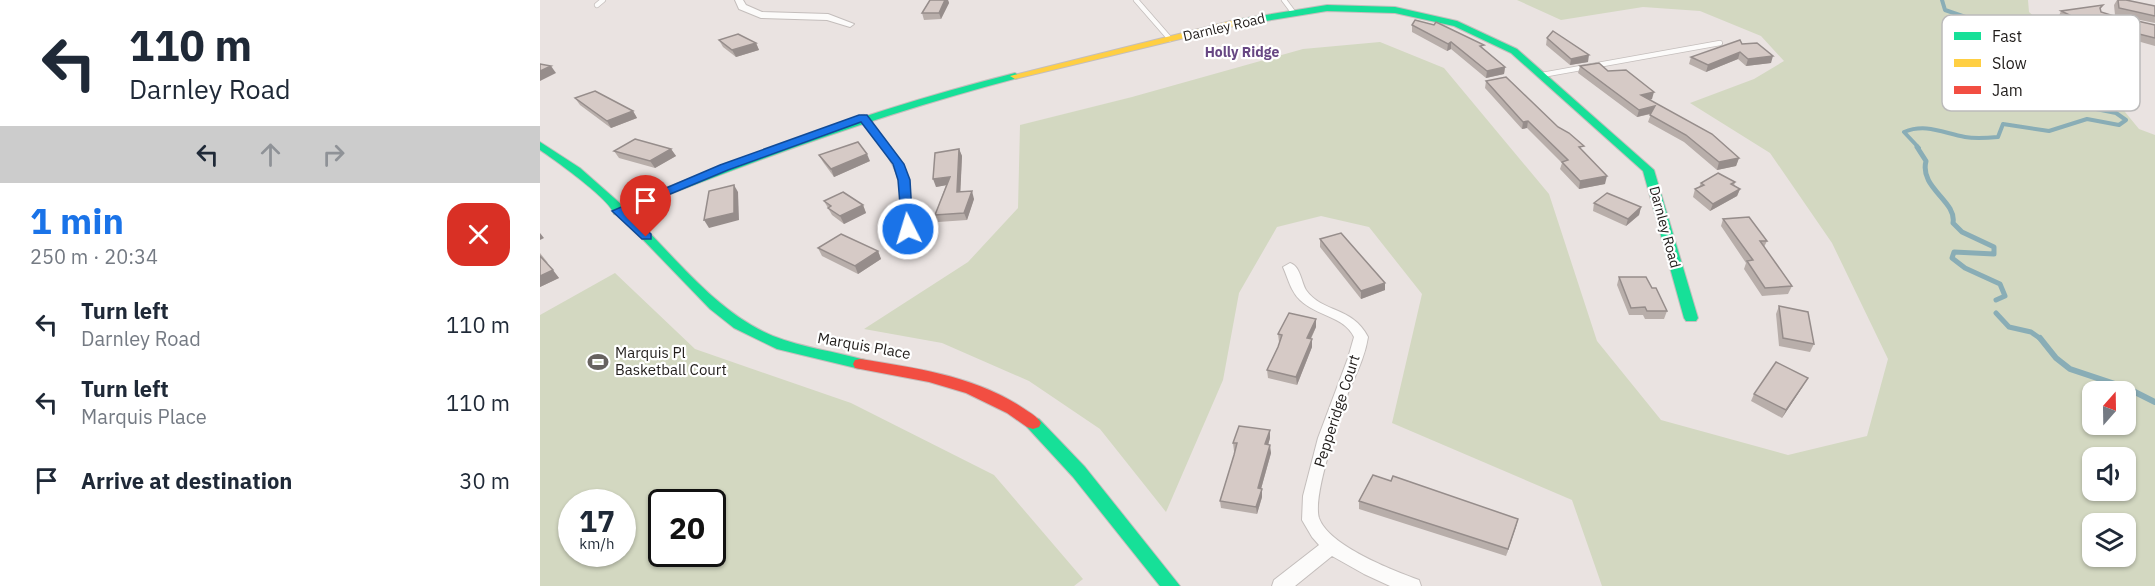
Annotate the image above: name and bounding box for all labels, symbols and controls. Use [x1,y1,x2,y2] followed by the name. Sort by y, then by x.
[1181,9,1267,45] street label: Darnley Road
[1942,15,2140,111] legend
[129,18,252,73] text: 110 m
[30,24,108,102] icon: left
[1992,26,2022,46] text: Fast
[1205,43,1279,61] district label: Holly Ridge
[1992,53,2027,73] text: Slow
[129,71,291,106] text: Darnley Road
[1992,80,2023,100] text: Jam
[191,138,224,171] icon: left
[254,138,287,171] icon: ahead
[317,138,350,171] icon: right
[620,175,671,237] pin
[629,184,662,217] icon: arrive
[1645,184,1685,270] street label: Darnley Road
[30,197,124,244] text: 1 min
[876,197,940,261] position arrow
[447,203,510,266] button: close
[30,243,158,270] text: 250 m · 20:34
[81,296,169,325] text: Turn left
[30,308,63,341] icon: left
[446,310,510,339] text: 110 m
[81,325,201,352] text: Darnley Road
[816,328,912,363] street label: Marquis Place
[615,343,727,379] place label: Marquis Pl Basketball Court
[586,350,610,374] sports icon: Marquis Pl Basketball Court
[1309,352,1364,470] street label: Pepperidge Court
[81,374,169,403] text: Turn left
[2082,381,2136,435] north arrow
[2082,381,2136,567] map controls
[30,386,63,419] icon: left
[446,388,510,417] text: 110 m
[81,403,207,430] text: Marquis Place
[2082,447,2136,501] button: sound
[30,464,63,497] icon: arrive
[81,466,292,495] text: Arrive at destination
[459,466,510,495] text: 30 m
[648,489,726,567] speed limit sign: 20
[579,501,615,540] text: 17
[2082,513,2136,567] button: layers
[579,534,615,553] text: km/h

